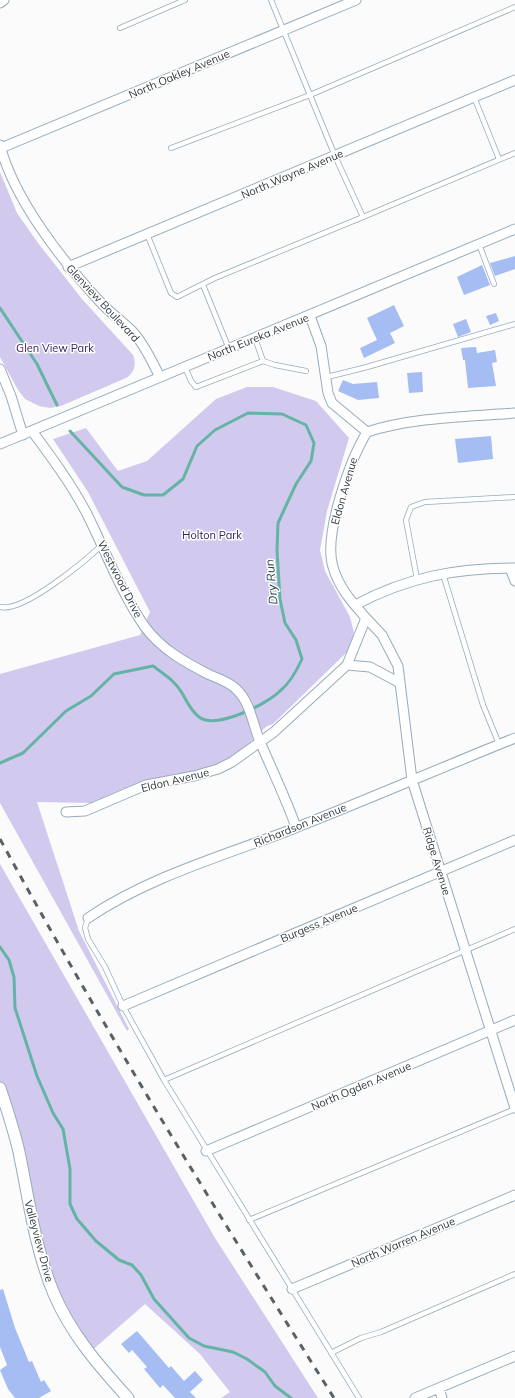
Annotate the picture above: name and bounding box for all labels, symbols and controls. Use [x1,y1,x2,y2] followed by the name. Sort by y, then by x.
[126,46,232,102] street label: North Oakley Avenue
[239,146,345,202] street label: North Wayne Avenue
[63,261,143,345] street label: Glenview Boulevard
[205,310,311,364] street label: North Eureka Avenue
[16,341,94,355] park label: Glen View Park
[328,456,360,526] street label: Eldon Avenue
[182,528,242,542] park label: Holton Park
[94,538,146,620] street label: Westwood Drive
[262,559,280,605] water label: Dry Run
[140,765,210,795] street label: Eldon Avenue
[252,800,348,850] street label: Richardson Avenue
[420,825,454,897] street label: Ridge Avenue
[278,900,360,946] street label: Burgess Avenue
[309,1059,413,1113] street label: North Ogden Avenue
[21,1199,57,1283] street label: Valleyview Drive
[349,1214,457,1270] street label: North Warren Avenue

